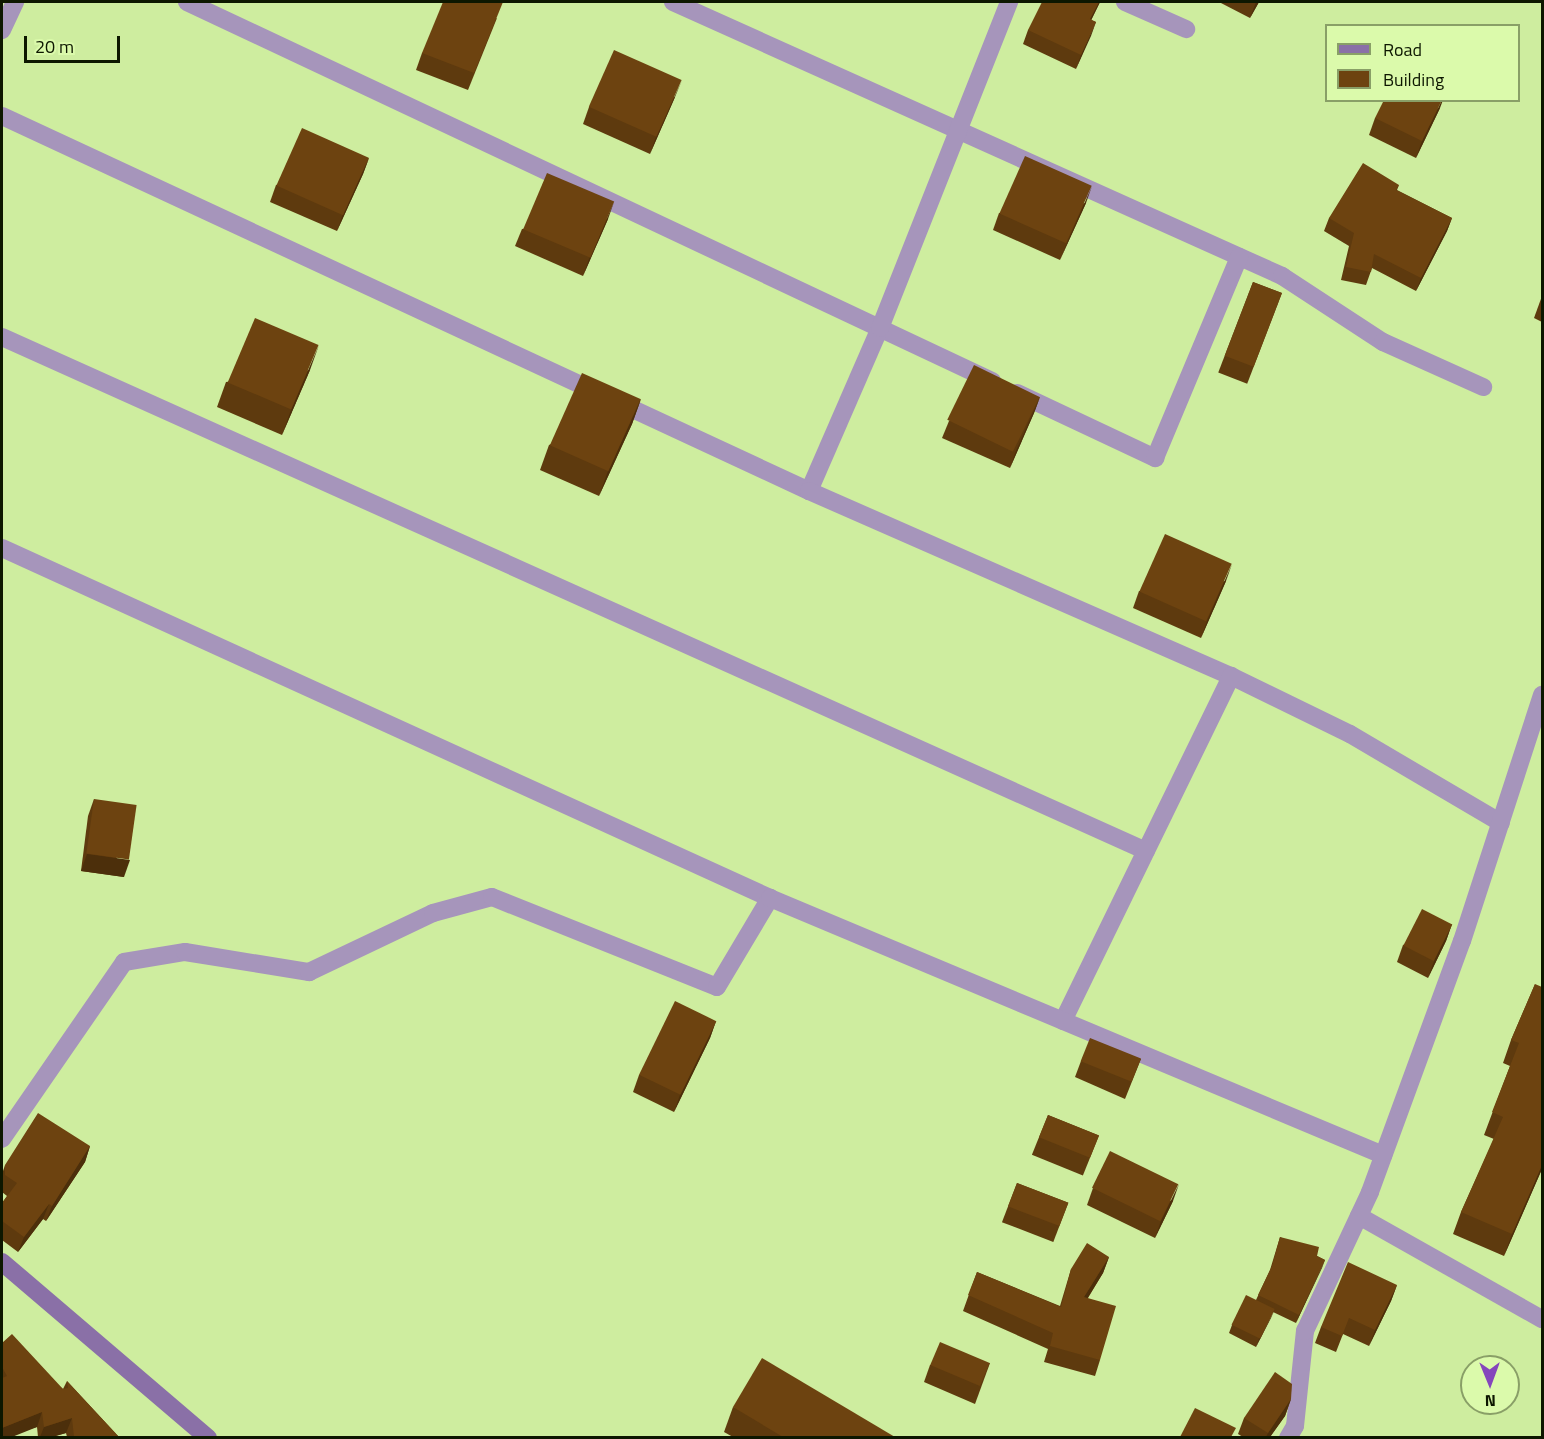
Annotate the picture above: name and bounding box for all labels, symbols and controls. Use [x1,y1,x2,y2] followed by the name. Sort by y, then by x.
[27,24,123,62] scale bar
[1325,24,1520,102] legend
[35,33,74,60] text: 20 m
[1383,36,1422,63] text: Road
[1383,66,1444,93] text: Building
[1460,1355,1520,1415] north arrow
[1485,1389,1496,1413] text: N

